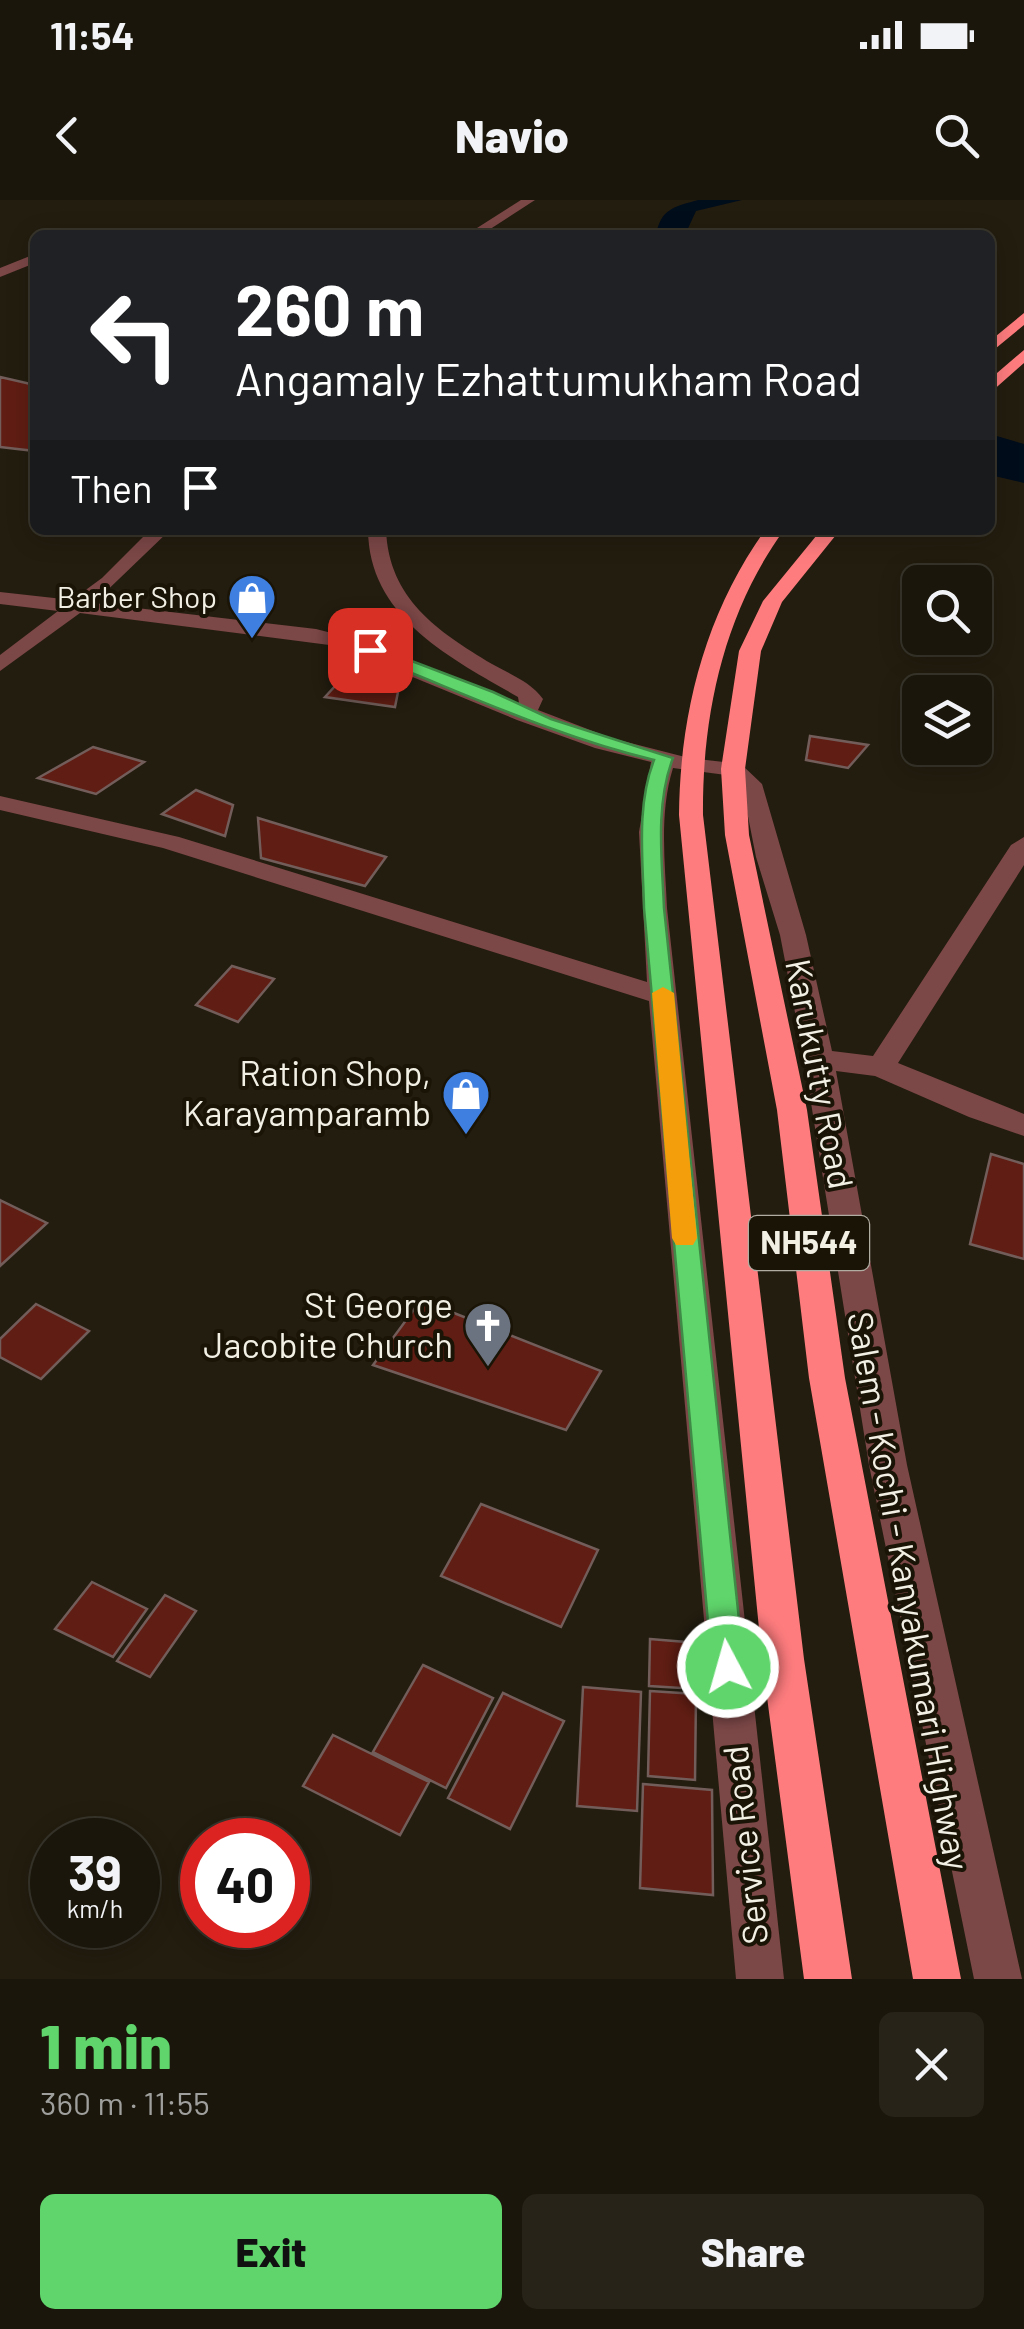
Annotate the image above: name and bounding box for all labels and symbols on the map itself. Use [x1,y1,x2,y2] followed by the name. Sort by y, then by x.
[226,572,278,640] shop icon: Barber Shop
[57,578,217,614] place label: Barber Shop
[328,608,413,693] pin
[778,955,864,1192] street label: Karukutty Road
[183,1051,431,1133] place label: Ration Shop, Karayamparamb
[440,1068,492,1136] shop icon: Ration Shop, Karayamparamb
[749,1216,869,1270] road number: NH544
[203,1283,453,1365] place label: St George Jacobite Church
[462,1300,514,1368] church icon: St George Jacobite Church
[840,1308,980,1873] street label: Salem - Kochi - Kanyakumari Highway
[676,1615,780,1719] position arrow
[713,1744,775,1947] street label: Service Road
[180,1818,310,1948] speed limit sign: 40

